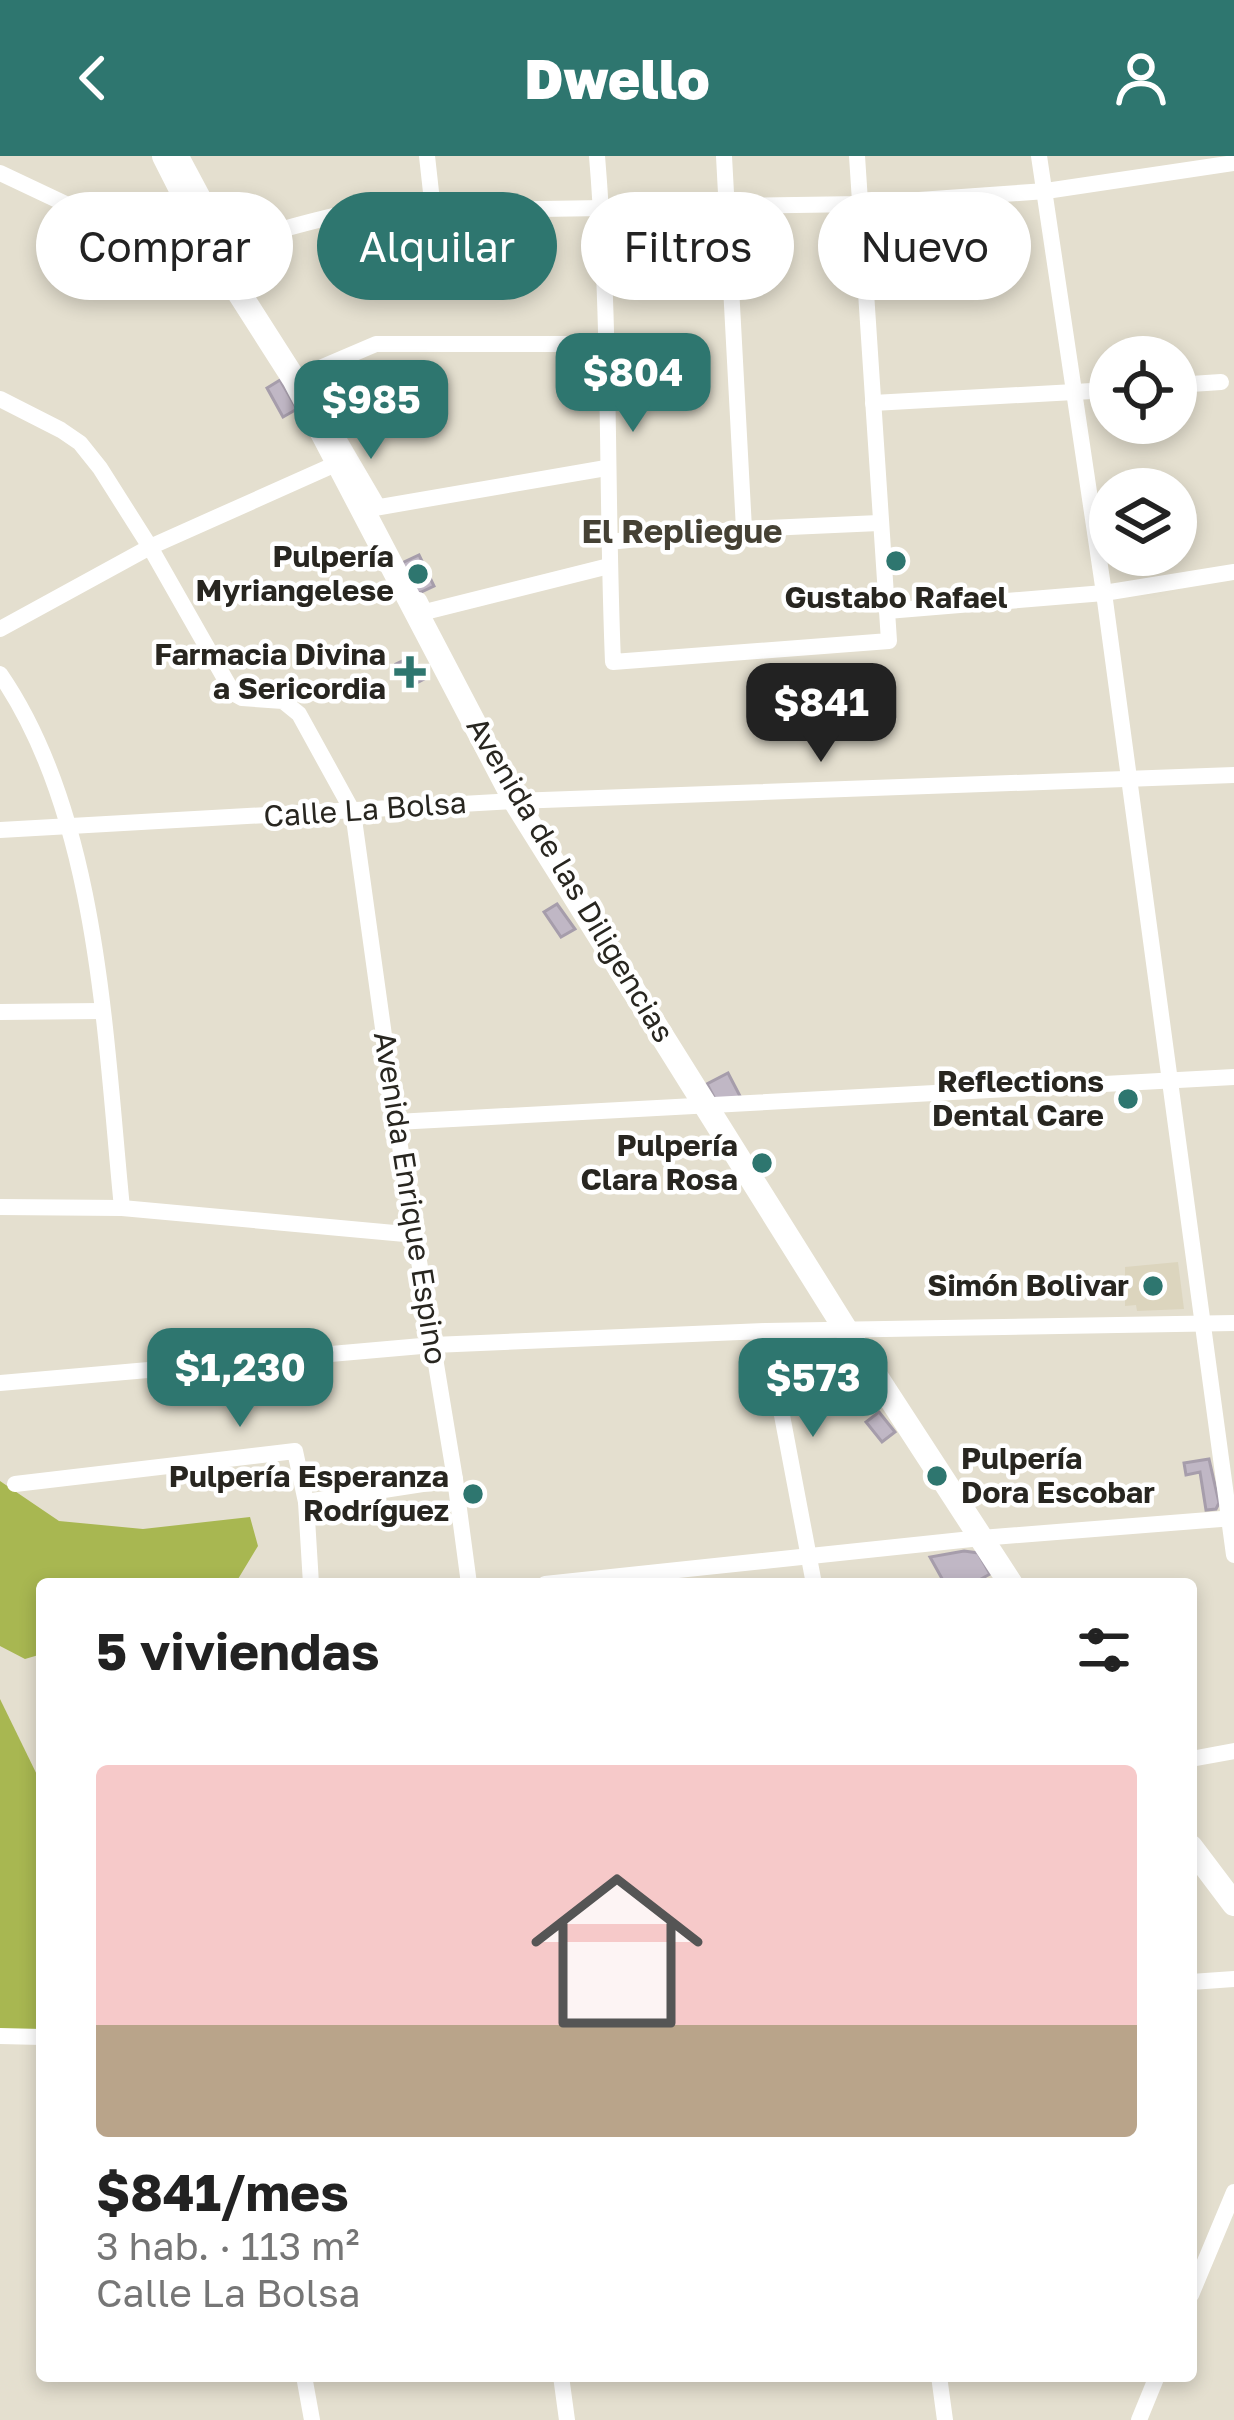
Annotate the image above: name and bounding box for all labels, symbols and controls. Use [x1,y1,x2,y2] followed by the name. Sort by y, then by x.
[60,45,126,111] icon: back
[1108,45,1174,111] icon: person
[524,46,710,111] text: Dwello
[36,192,293,300] chip: Comprar
[317,192,557,300] chip: Alquilar
[581,192,794,300] chip: Filtros
[818,192,1031,300] chip: Nuevo
[562,333,704,435] pin: $804
[1089,336,1197,576] map controls
[1089,336,1197,444] button: locate
[583,348,683,395] text: $804
[300,360,442,462] pin: $985
[321,375,421,422] text: $985
[1089,468,1197,576] button: layers
[581,511,783,550] district label: El Repliegue
[196,538,394,608] place label: Pulpería Myriangelese
[883,548,909,574] marker: Gustabo Rafael
[405,561,431,587] marker: Pulpería Myriangelese
[784,579,1008,615] place label: Gustabo Rafael
[154,636,386,706] place label: Farmacia Divina a Sericordia
[397,659,423,685] marker: Farmacia Divina a Sericordia
[750,663,892,765] pin: $841
[773,678,869,725] text: $841
[459,710,682,1049] street label: Avenida de las Diligencias
[262,784,468,834] street label: Calle La Bolsa
[367,1029,455,1367] street label: Avenida Enrique Espino
[932,1063,1104,1133] place label: Reflections Dental Care
[1115,1086,1141,1112] marker: Reflections Dental Care
[581,1127,738,1197] place label: Pulpería Clara Rosa
[749,1150,775,1176] marker: Pulpería Clara Rosa
[927,1267,1129,1303] place label: Simón Bolivar
[1140,1273,1166,1299] marker: Simón Bolivar
[142,1328,338,1430] pin: $1,230
[742,1338,884,1440] pin: $573
[174,1343,306,1390] text: $1,230
[766,1353,860,1400] text: $573
[961,1440,1155,1510] place label: Pulpería Dora Escobar
[169,1458,449,1528] place label: Pulpería Esperanza Rodríguez
[924,1463,950,1489] marker: Pulpería Dora Escobar
[460,1481,486,1507] marker: Pulpería Esperanza Rodríguez
[1071,1617,1137,1683] icon: filters
[96,1620,379,1681] text: 5 viviendas
[509,1843,725,2059] icon: home
[96,2161,349,2222] text: $841/mes
[96,2222,360,2269] text: 3 hab. · 113 m²
[96,2269,361,2316] text: Calle La Bolsa

